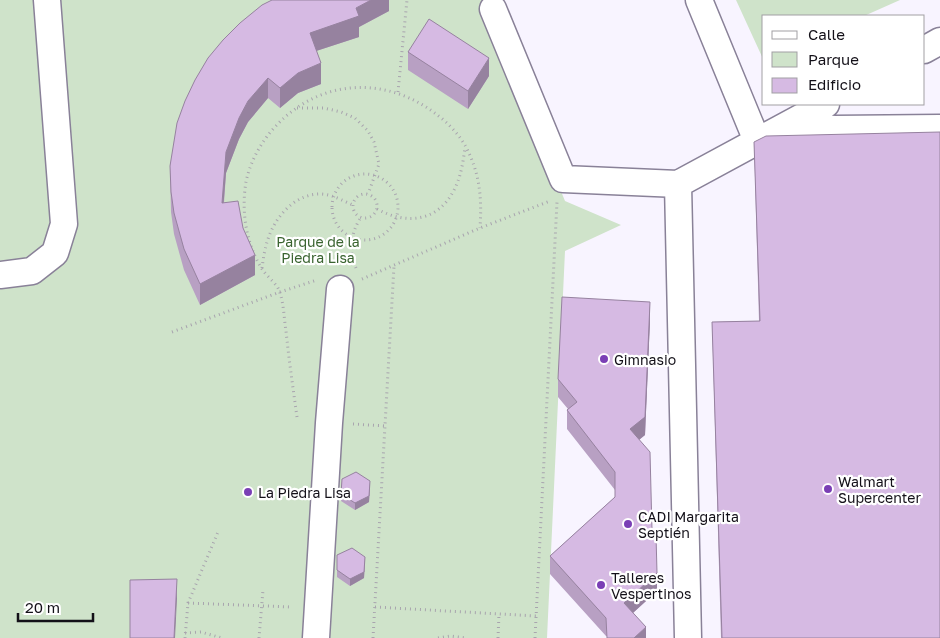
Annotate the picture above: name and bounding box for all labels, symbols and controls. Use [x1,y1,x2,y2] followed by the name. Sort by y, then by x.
[762,15,925,105] legend
[808,25,845,43] text: Calle
[808,50,859,68] text: Parque
[808,75,861,93] text: Edificio
[276,233,360,266] park label: Parque de la Piedra Lisa
[614,351,676,368] place label: Gimnasio
[598,353,610,365] marker: Gimnasio
[838,473,921,506] place label: Walmart Supercenter
[822,483,834,495] marker: Walmart Supercenter
[258,484,351,501] place label: La Piedra Lisa
[242,486,254,498] marker: La Piedra Lisa
[638,508,739,541] place label: CADI Margarita Septién
[622,518,634,530] marker: CADI Margarita Septién
[611,569,691,602] place label: Talleres Vespertinos
[595,579,607,591] marker: Talleres Vespertinos
[18,590,92,622] scale bar
[25,598,60,616] text: 20 m

